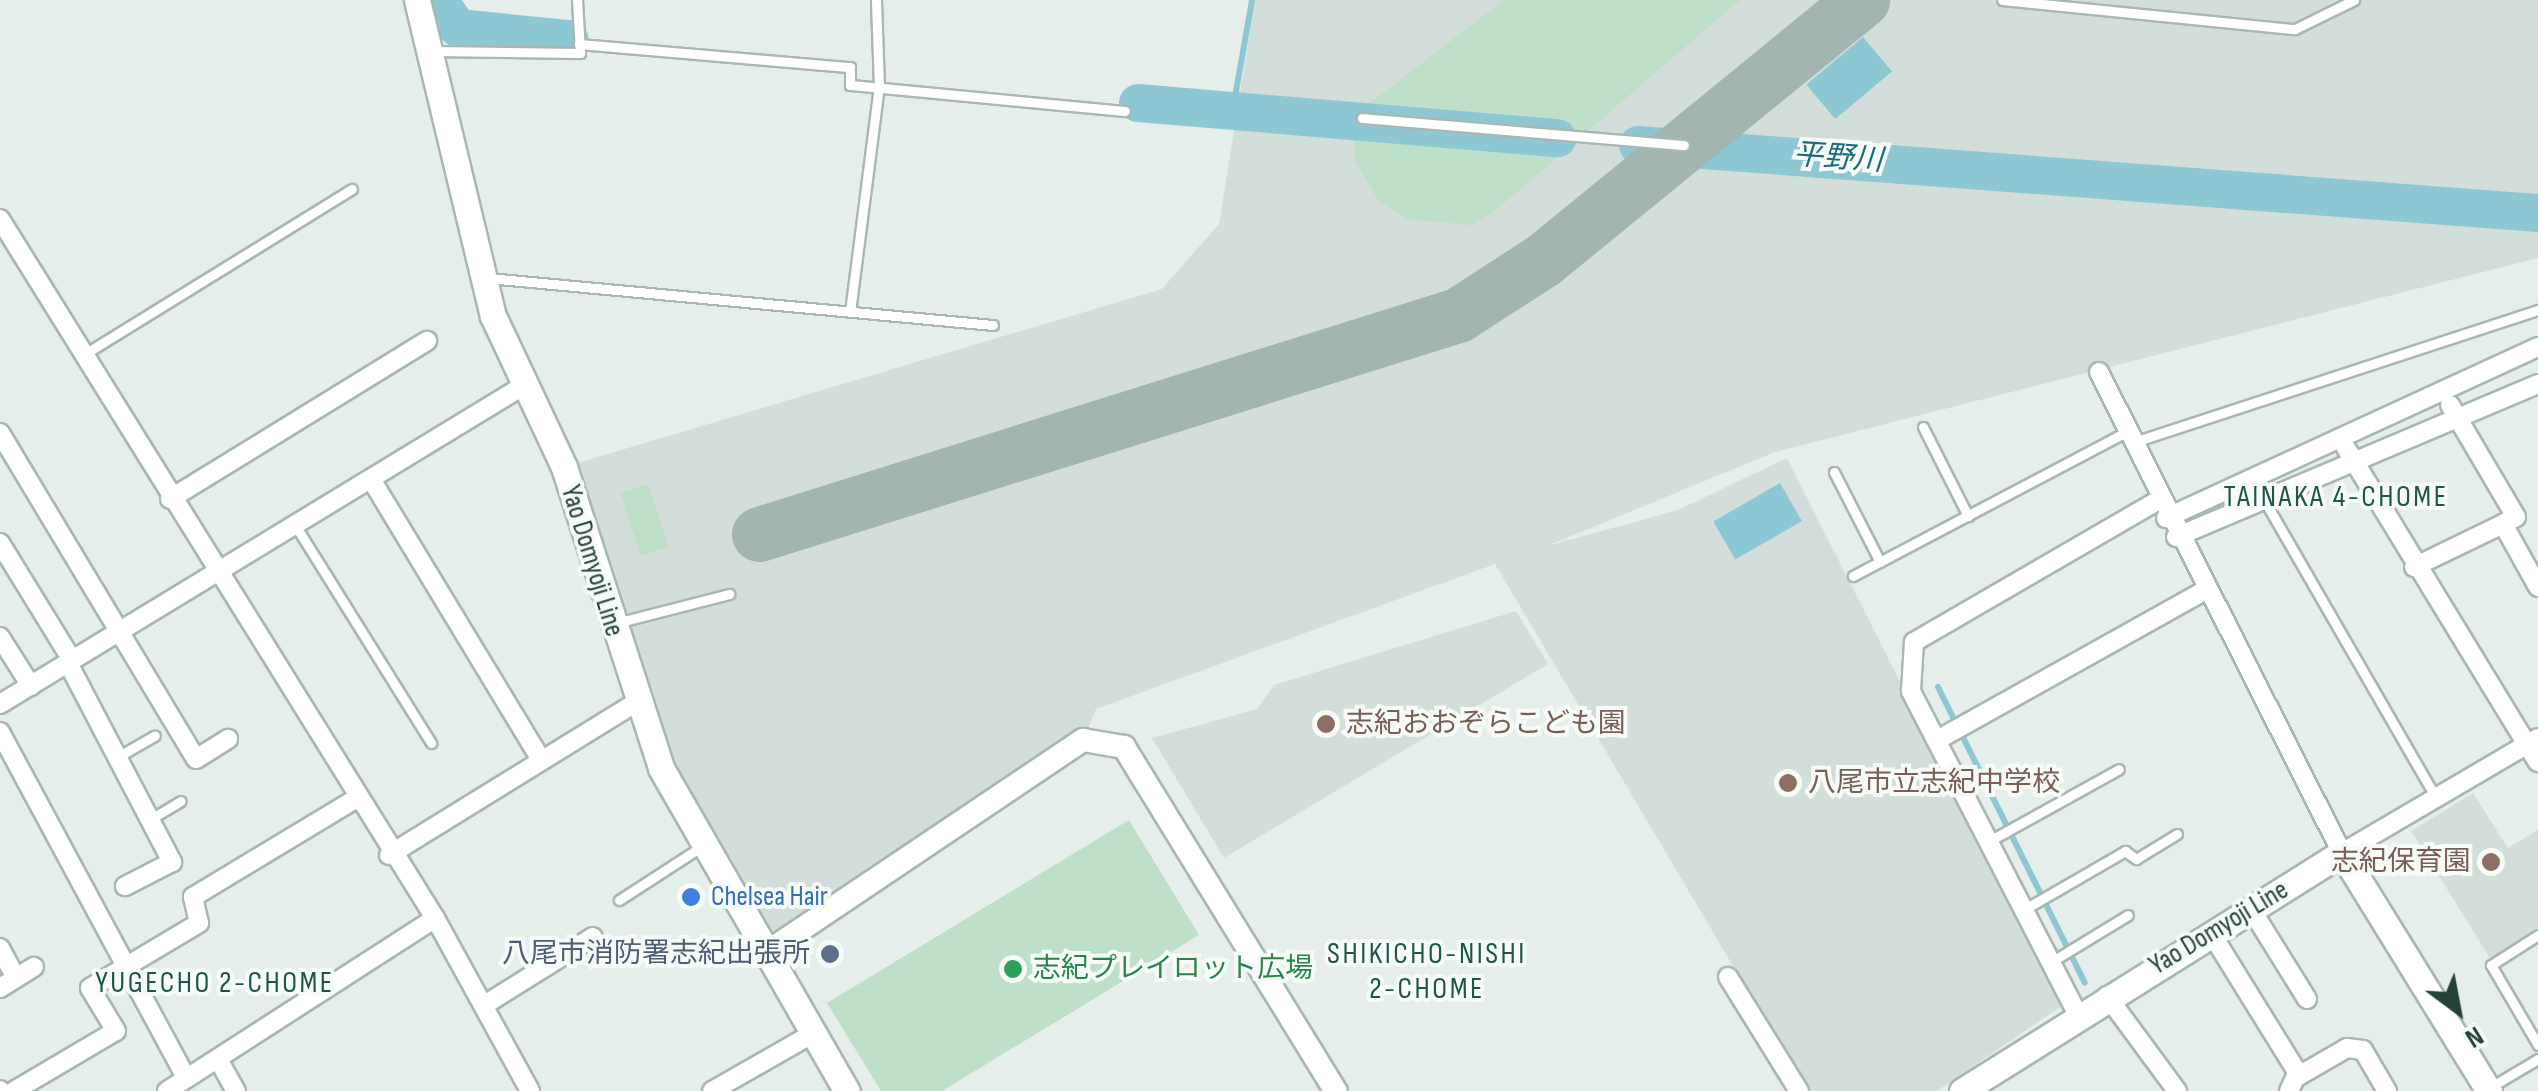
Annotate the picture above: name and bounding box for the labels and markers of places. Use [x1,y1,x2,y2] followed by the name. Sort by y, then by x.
[1346,707,1626,741] place label: 志紀おおぞらこども園
[1315,713,1337,735] marker: 志紀おおぞらこども園
[1808,766,2060,800] place label: 八尾市立志紀中学校
[1777,772,1799,794] marker: 八尾市立志紀中学校
[2331,845,2471,879] place label: 志紀保育園
[2480,851,2502,873] marker: 志紀保育園
[711,880,828,914] place label: Chelsea Hair
[680,886,702,908] marker: Chelsea Hair
[502,937,810,971] place label: 八尾市消防署志紀出張所
[819,943,841,965] marker: 八尾市消防署志紀出張所
[1033,952,1313,986] place label: 志紀プレイロット広場
[1002,958,1024,980] marker: 志紀プレイロット広場

